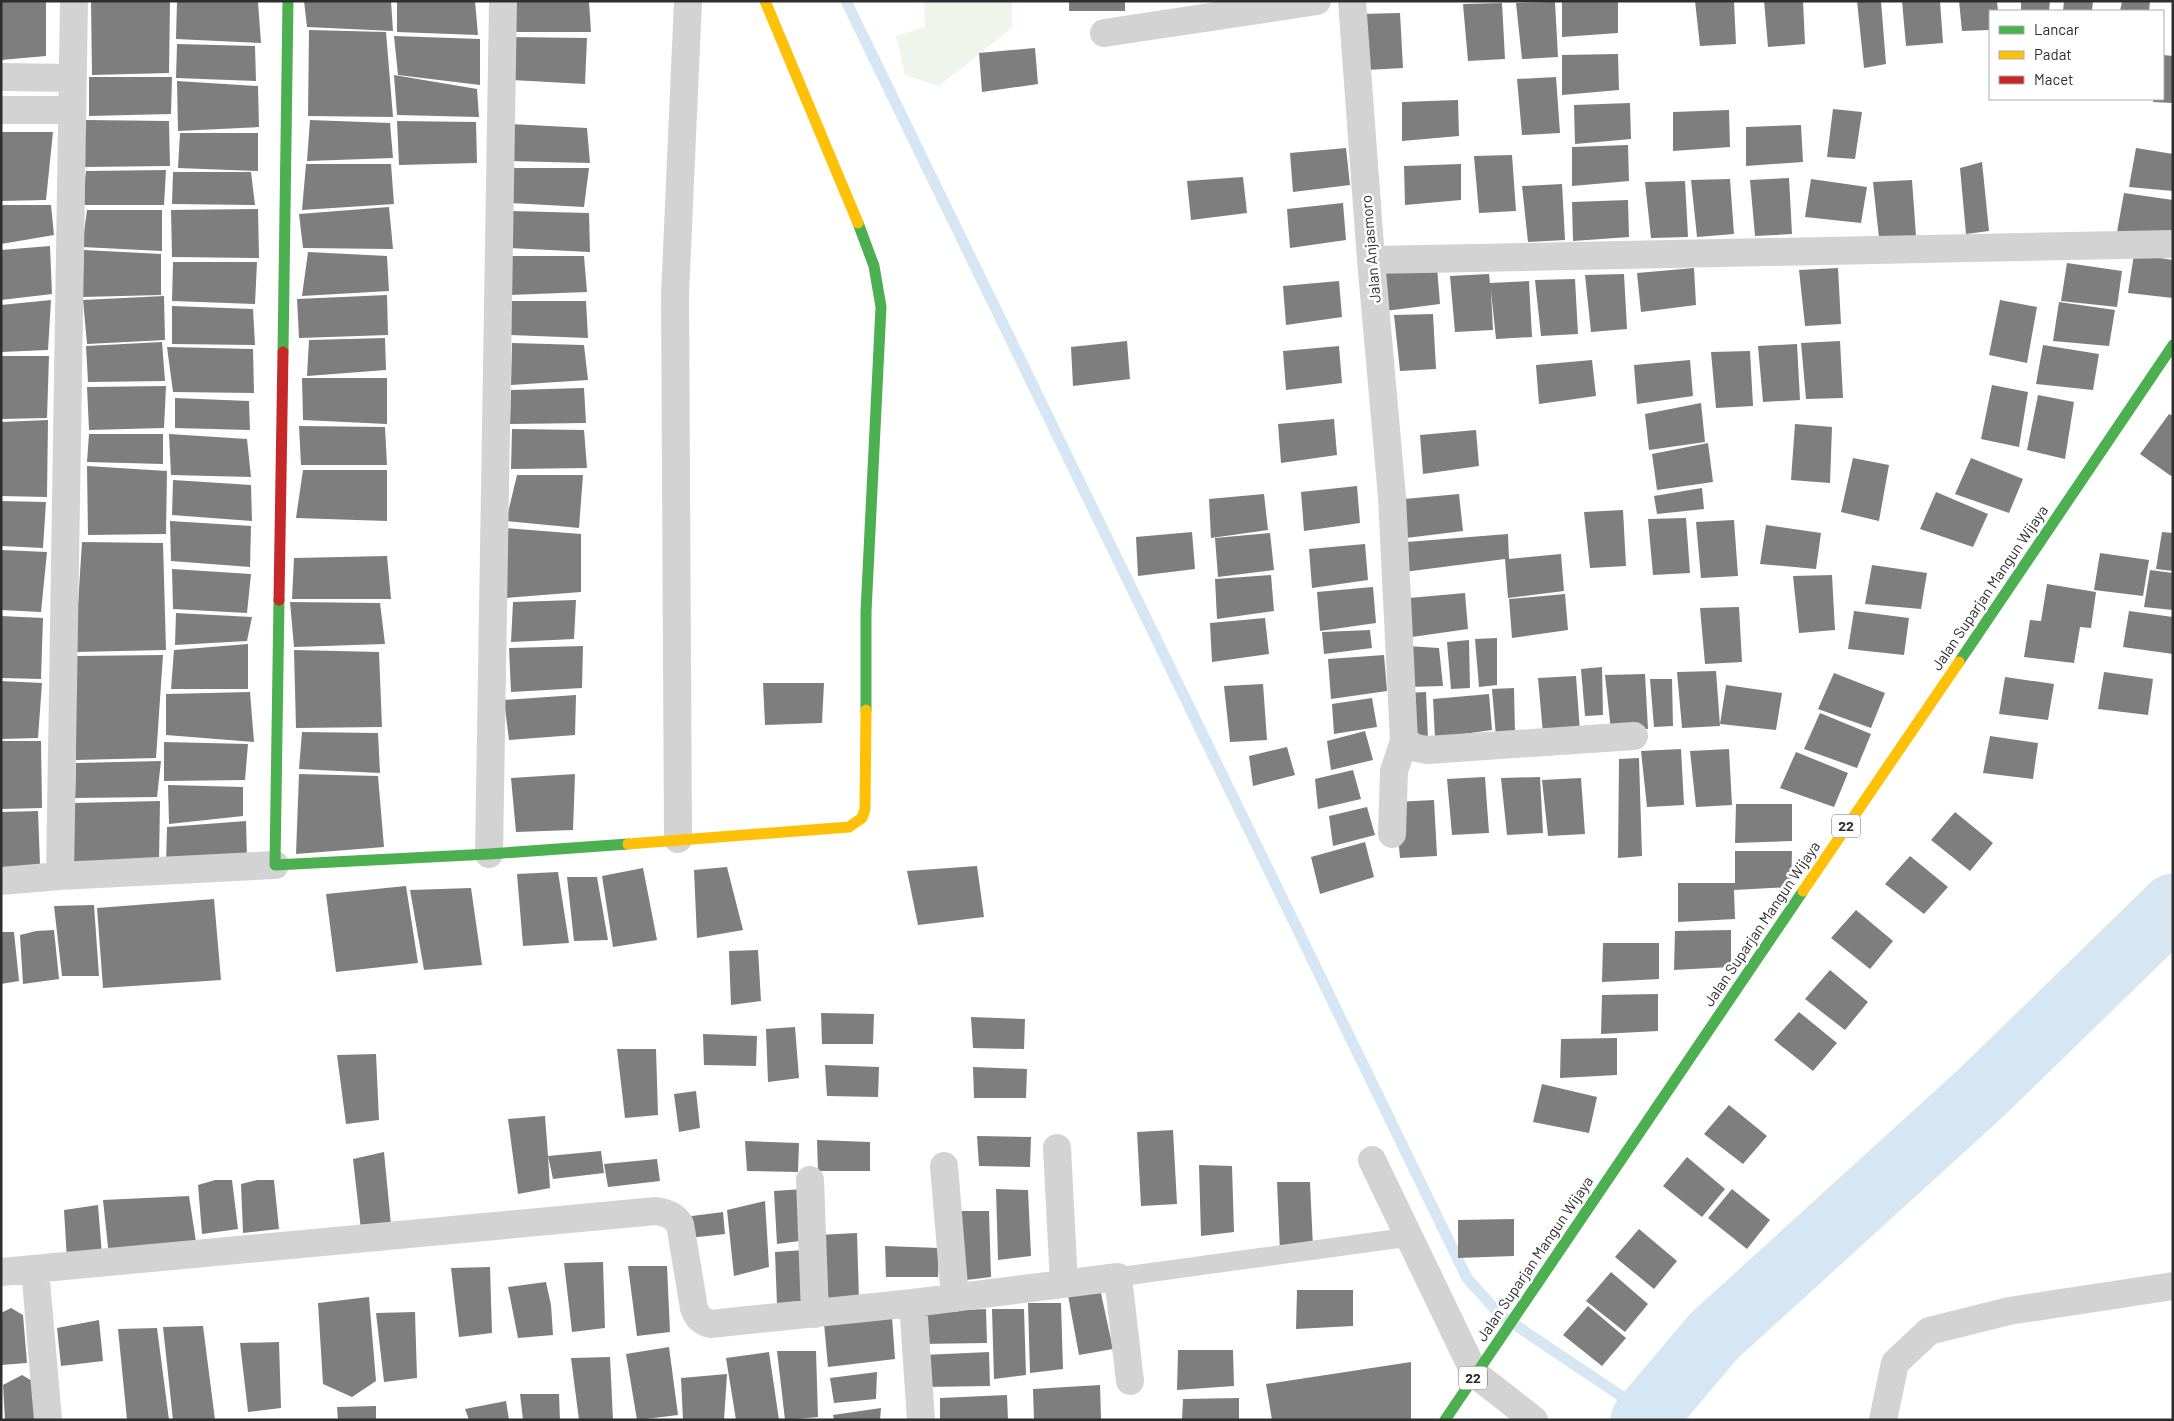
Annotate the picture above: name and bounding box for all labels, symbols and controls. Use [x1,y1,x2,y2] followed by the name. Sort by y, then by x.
[1989,10,2164,100] legend
[2034,20,2080,38] text: Lancar
[2034,45,2072,63] text: Padat
[2034,70,2074,88] text: Macet
[1356,194,1384,304] street label: Jalan Anjasmoro
[1927,501,2051,673] street label: Jalan Suparjan Mangun Wijaya
[1832,814,1860,838] road number: 22
[1699,837,1823,1009] street label: Jalan Suparjan Mangun Wijaya
[1472,1172,1596,1344] street label: Jalan Suparjan Mangun Wijaya
[1459,1366,1487,1390] road number: 22

